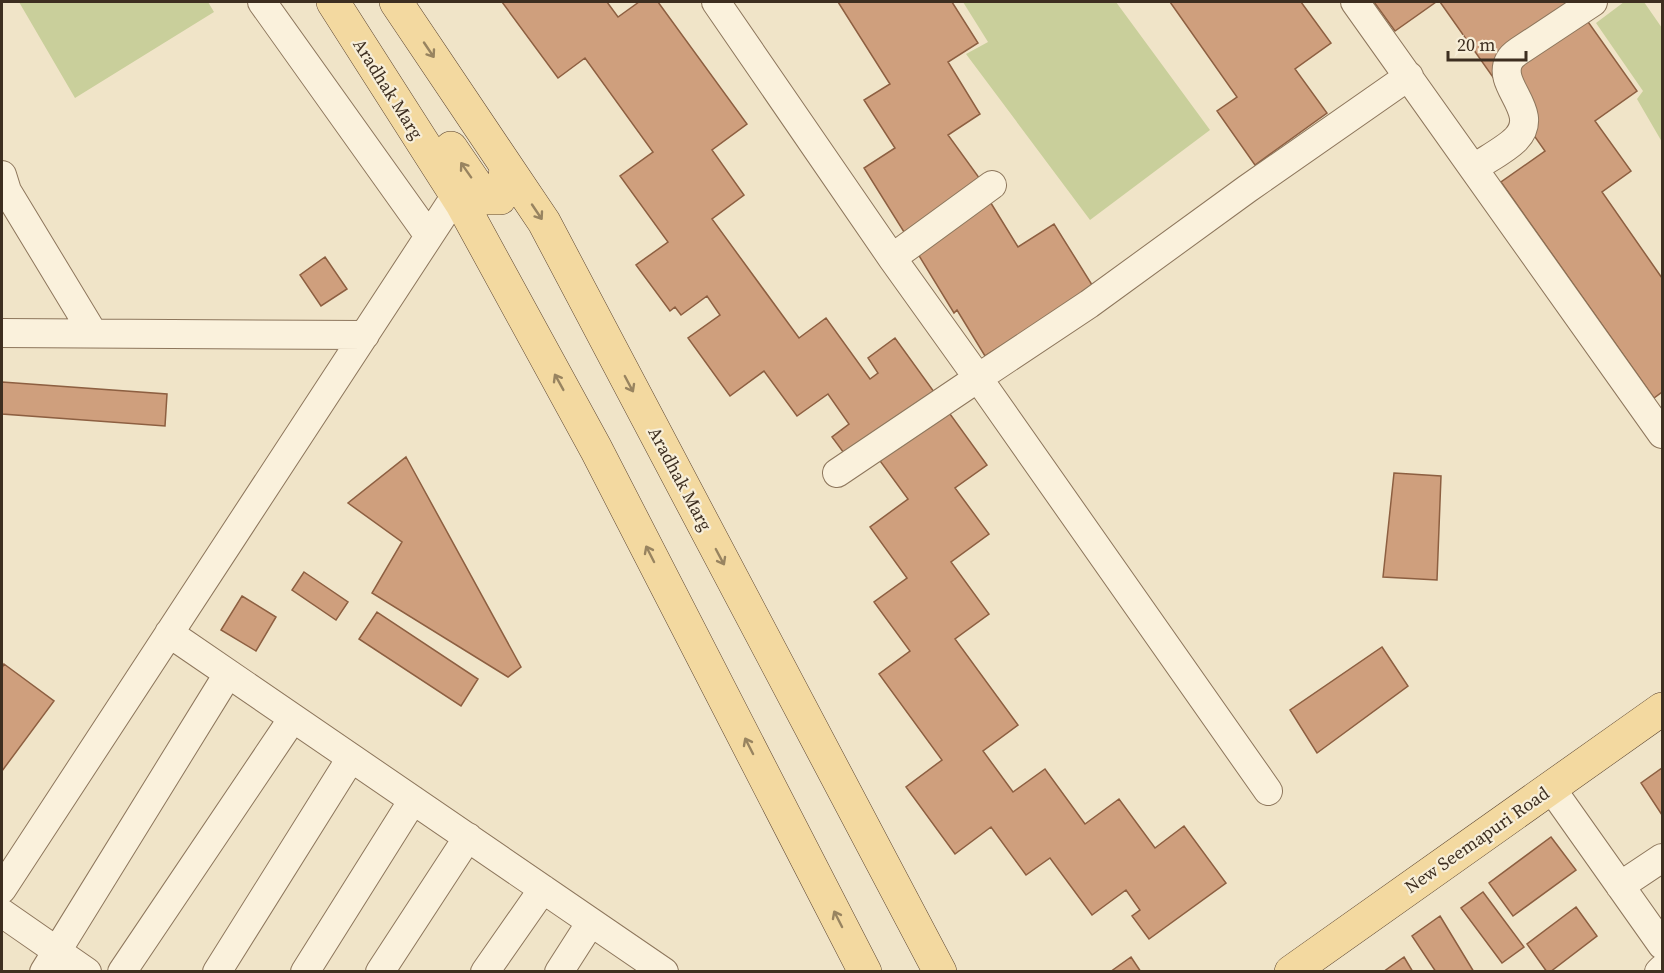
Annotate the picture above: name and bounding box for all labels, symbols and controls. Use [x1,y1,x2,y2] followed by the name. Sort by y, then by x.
[1448,24,1526,62] scale bar
[1457,32,1495,57] text: 20 m
[347,34,429,144] street label: Aradhak Marg
[423,41,435,58] one-way arrow
[460,163,472,179] one-way arrow
[531,204,543,220] one-way arrow
[553,373,564,391] one-way arrow
[623,375,635,392] one-way arrow
[643,422,718,535] street label: Aradhak Marg
[644,545,656,563] one-way arrow
[715,547,727,565] one-way arrow
[743,738,755,755] one-way arrow
[1399,780,1554,899] street label: New Seemapuri Road
[832,911,843,929] one-way arrow

